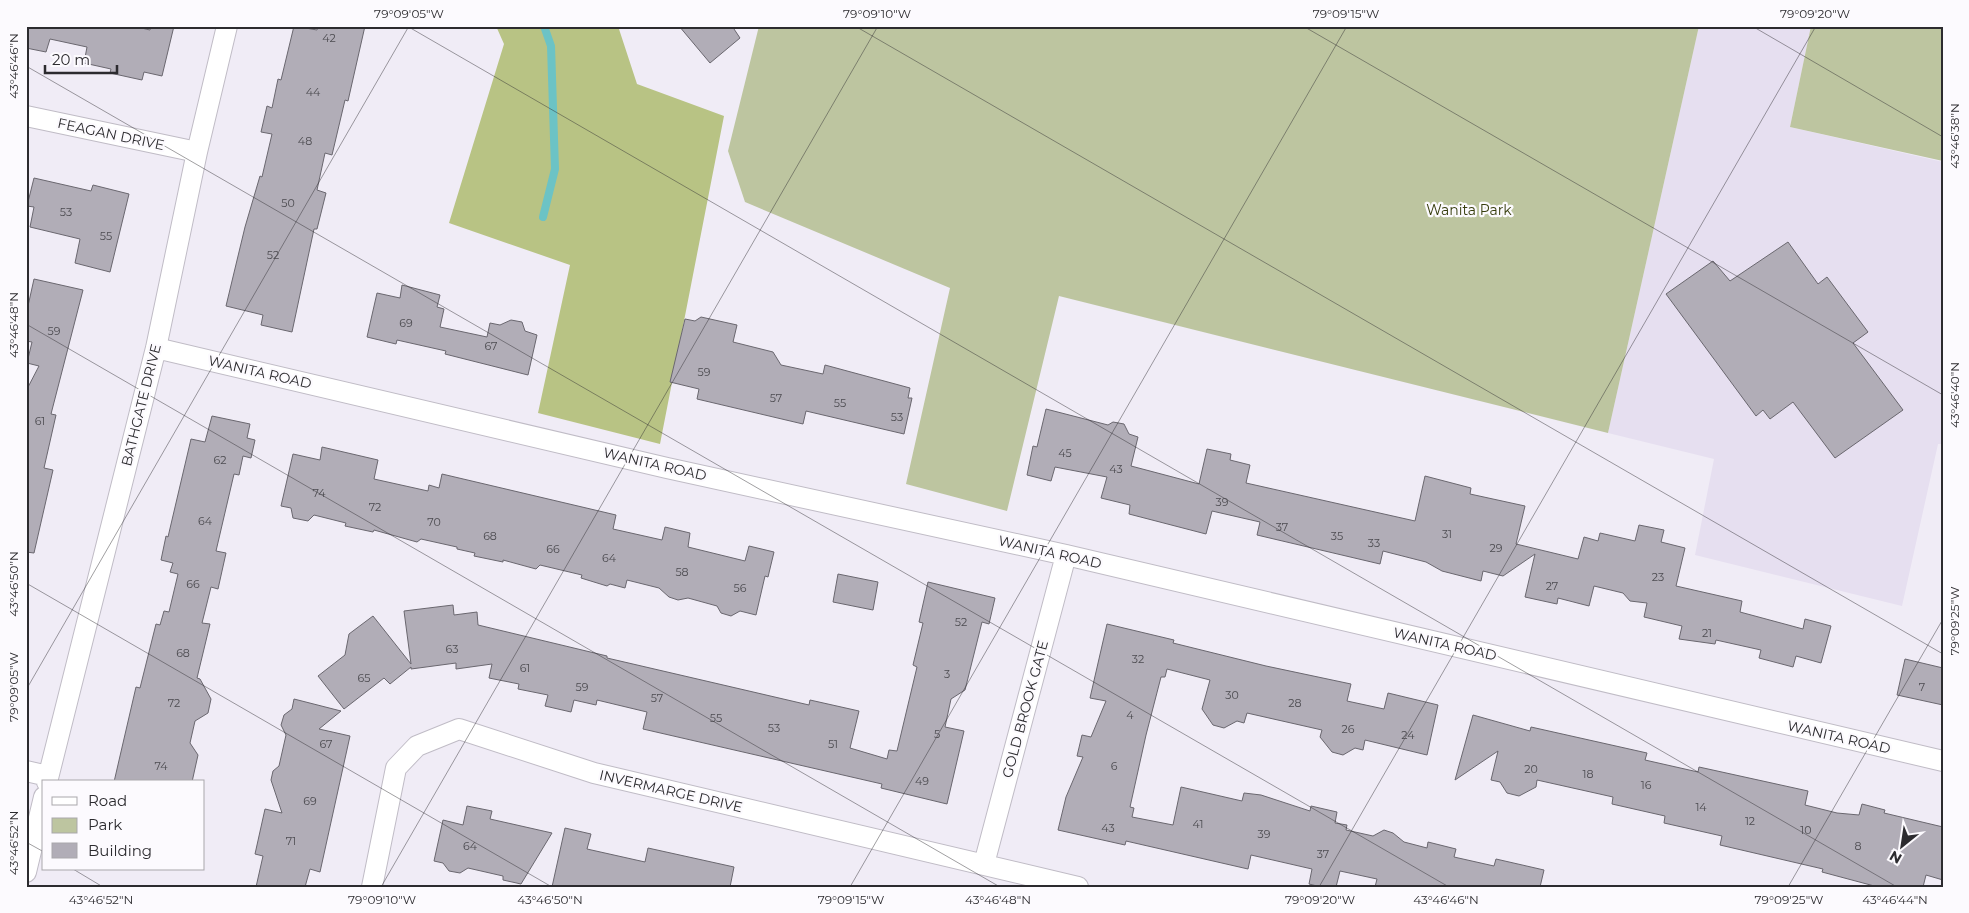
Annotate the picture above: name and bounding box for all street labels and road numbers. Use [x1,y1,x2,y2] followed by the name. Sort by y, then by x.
[56,114,166,154] street label: FEAGAN DRIVE
[117,342,165,468] street label: BATHGATE DRIVE
[207,351,313,393] street label: WANITA ROAD
[602,443,708,485] street label: WANITA ROAD
[997,531,1103,573] street label: WANITA ROAD
[1392,623,1498,665] street label: WANITA ROAD
[998,638,1052,780] street label: GOLD BROOK GATE
[1786,716,1892,758] street label: WANITA ROAD
[598,766,744,816] street label: INVERMARGE DRIVE

